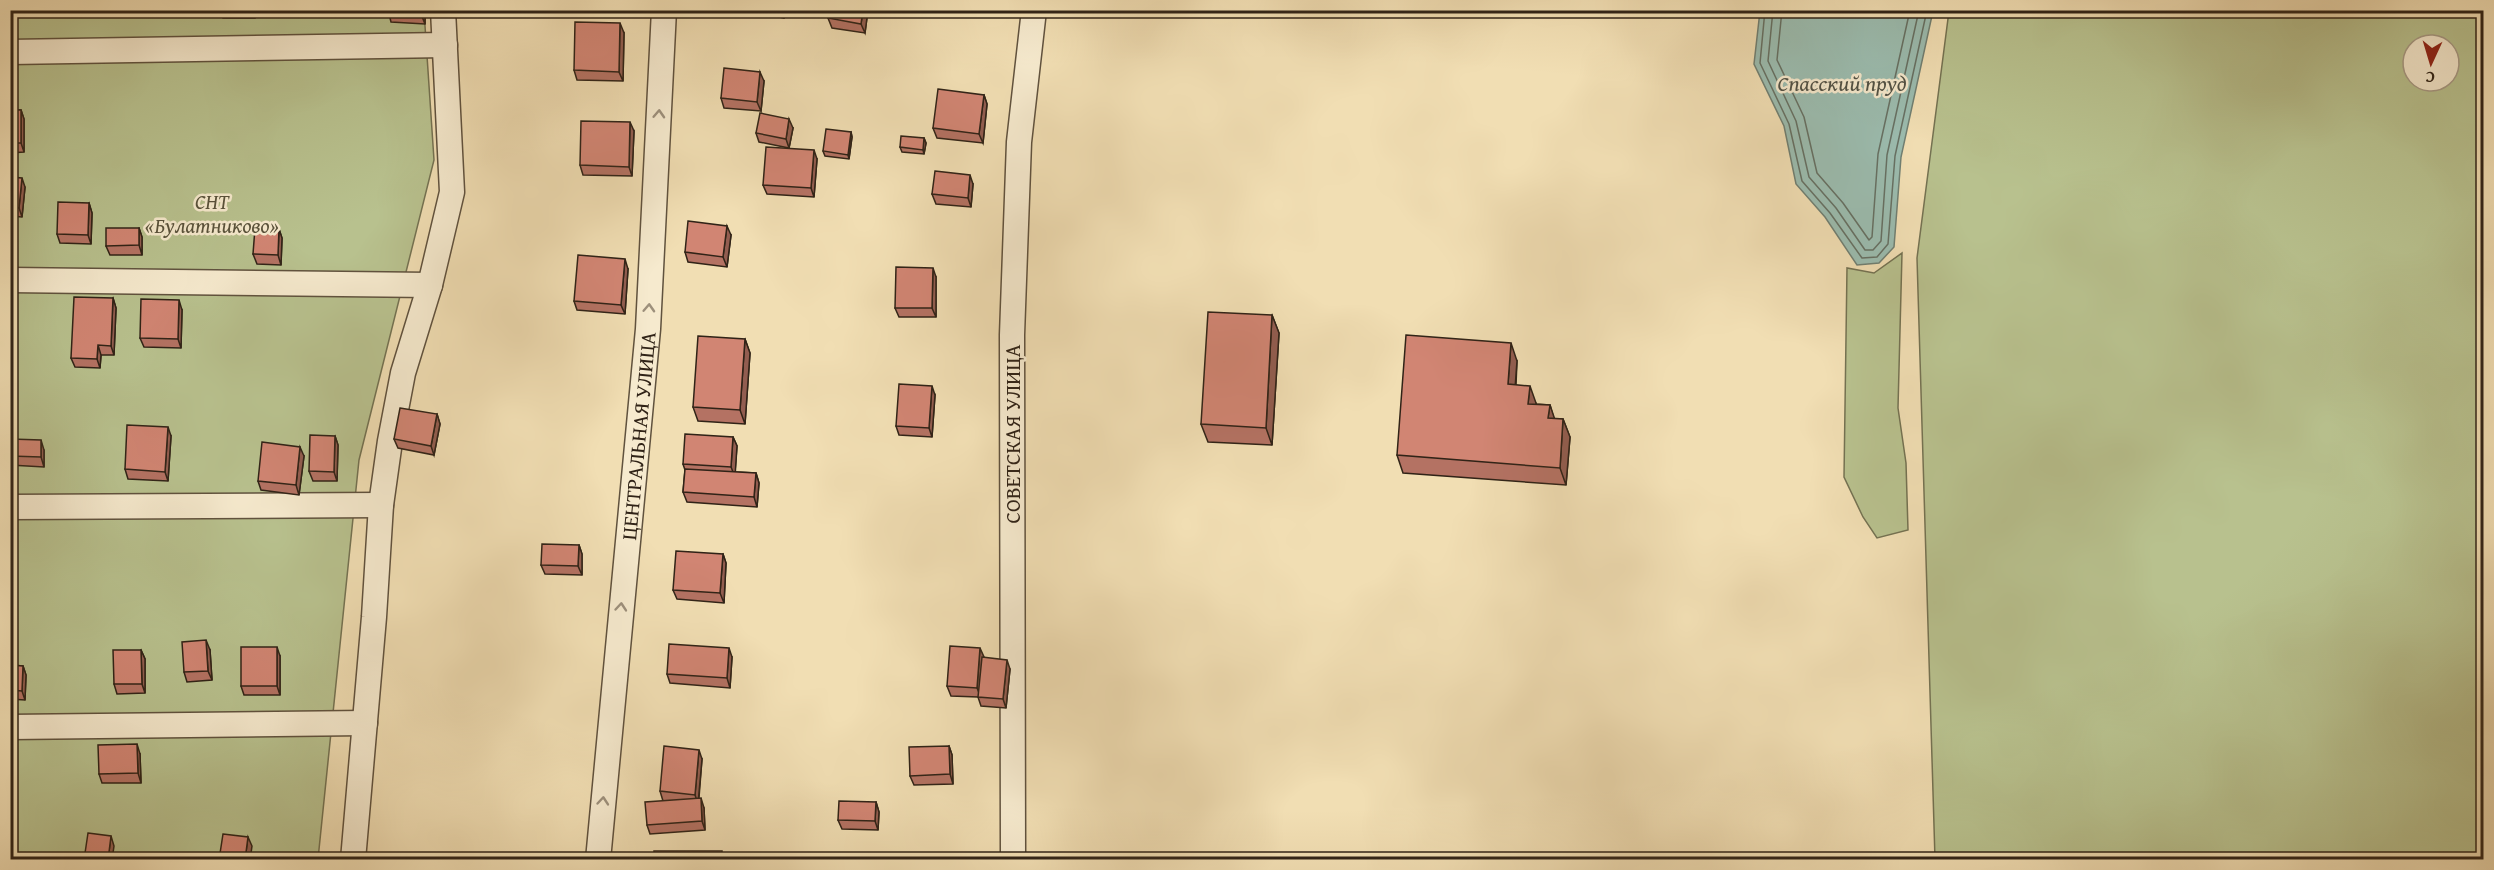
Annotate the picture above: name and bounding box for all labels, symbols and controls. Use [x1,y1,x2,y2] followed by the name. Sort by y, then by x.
[2401,33,2461,93] north arrow
[2425,66,2435,90] text: С
[1778,67,1906,99] water label: Спасский пруд
[652,109,665,118] one-way arrow
[145,186,279,241] park label: СНТ «Булатниково»
[642,304,655,313] one-way arrow
[613,330,663,541] street label: ЦЕНТРАЛЬНАЯ УЛИЦА
[997,344,1028,524] street label: СОВЕТСКАЯ УЛИЦА
[614,603,627,612] one-way arrow
[596,797,609,806] one-way arrow

